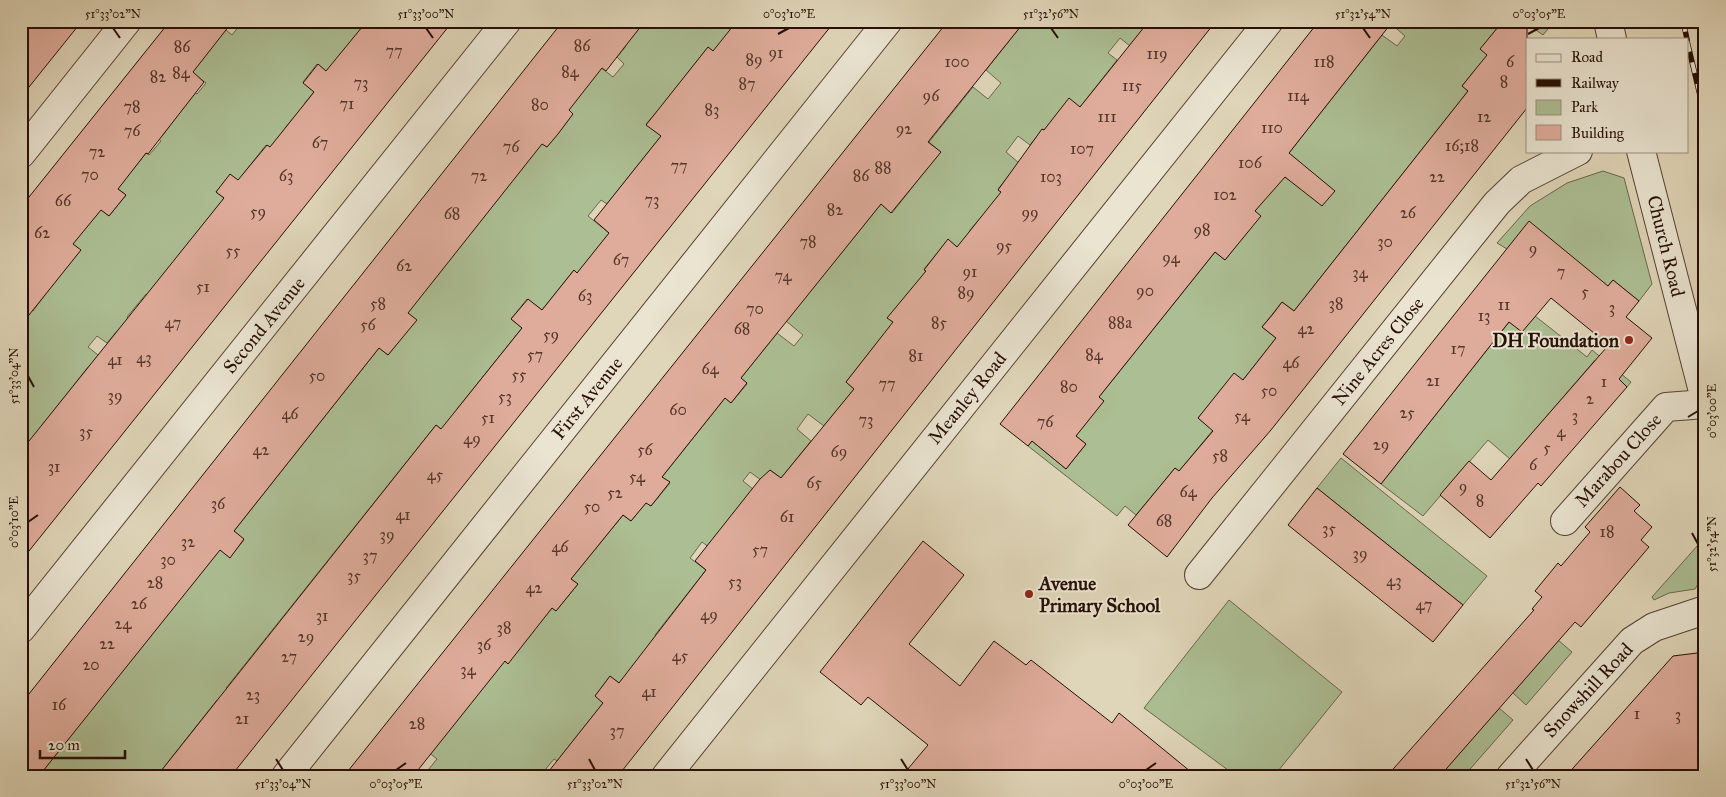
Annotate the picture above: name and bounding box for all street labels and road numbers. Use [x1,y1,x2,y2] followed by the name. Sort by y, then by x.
[1642,193,1690,300] street label: Church Road
[218,272,310,378] street label: Second Avenue
[1327,292,1429,410] street label: Nine Acres Close
[923,347,1011,449] street label: Meanley Road
[547,352,627,444] street label: First Avenue
[1570,408,1666,512] street label: Marabou Close
[1538,638,1638,742] street label: Snowshill Road

